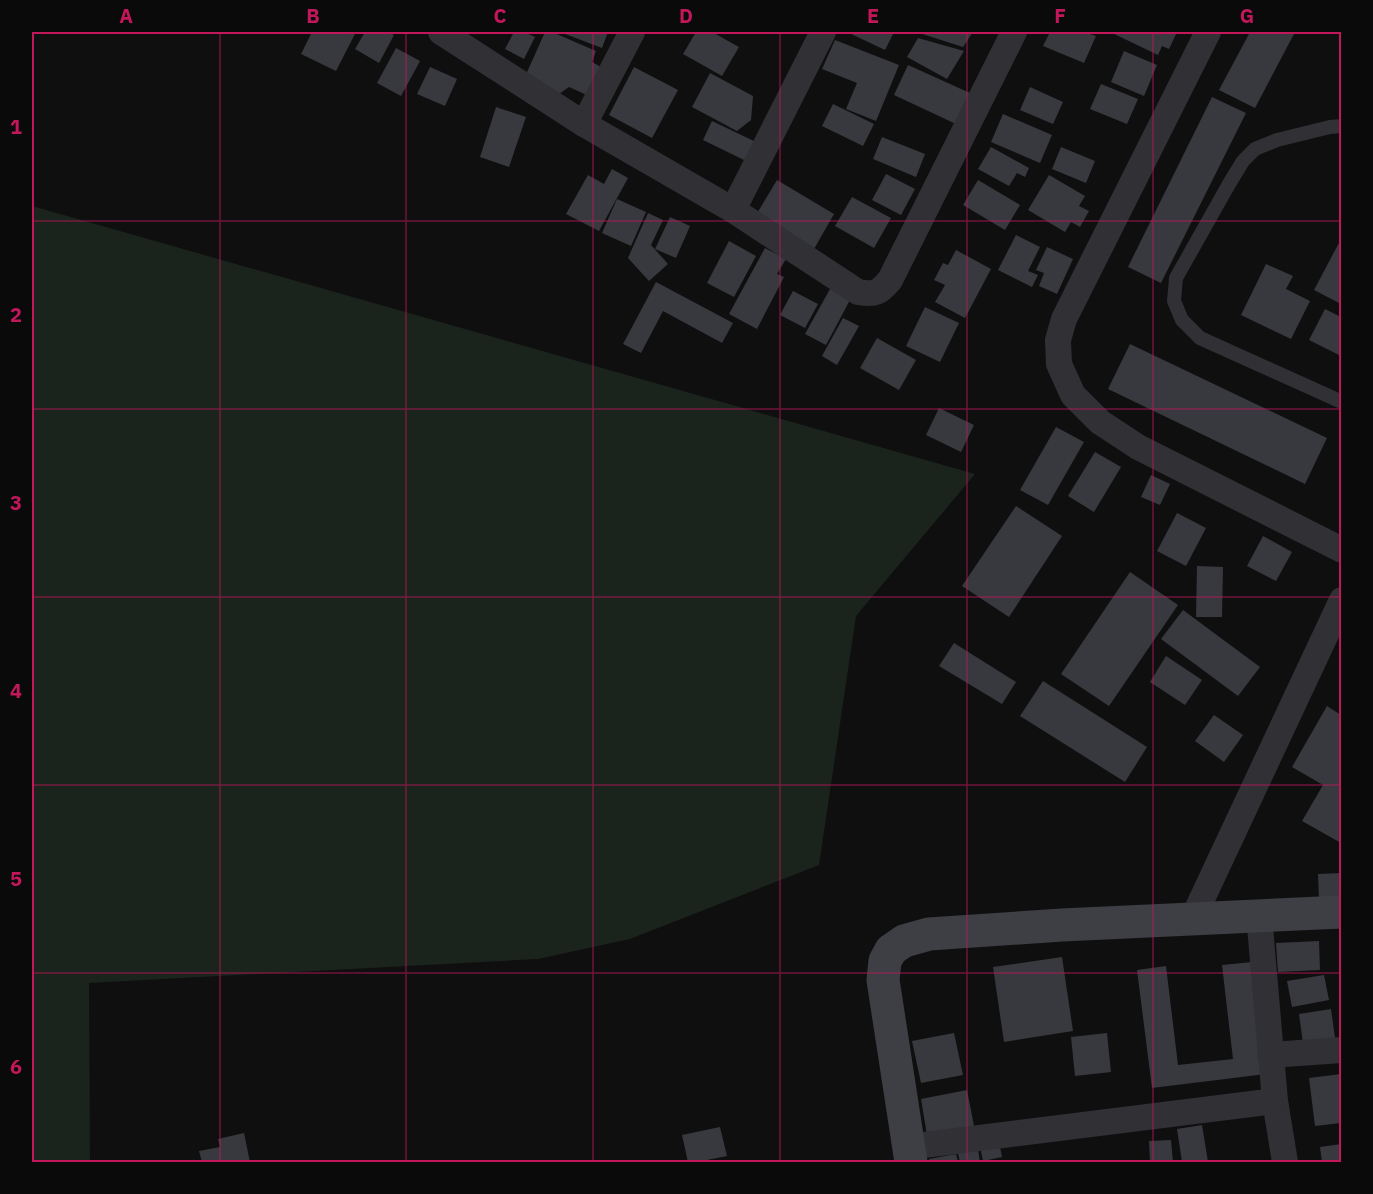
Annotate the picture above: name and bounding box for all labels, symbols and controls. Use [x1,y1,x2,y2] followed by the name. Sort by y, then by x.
[119,2,133,29] text: A
[306,2,320,29] text: B
[493,2,507,29] text: C
[679,2,693,29] text: D
[867,2,879,29] text: E
[1054,2,1066,29] text: F
[1240,2,1254,29] text: G
[10,113,22,140] text: 1
[10,301,22,328] text: 2
[10,489,22,516] text: 3
[10,677,22,704] text: 4
[10,865,22,892] text: 5
[10,1053,22,1080] text: 6

